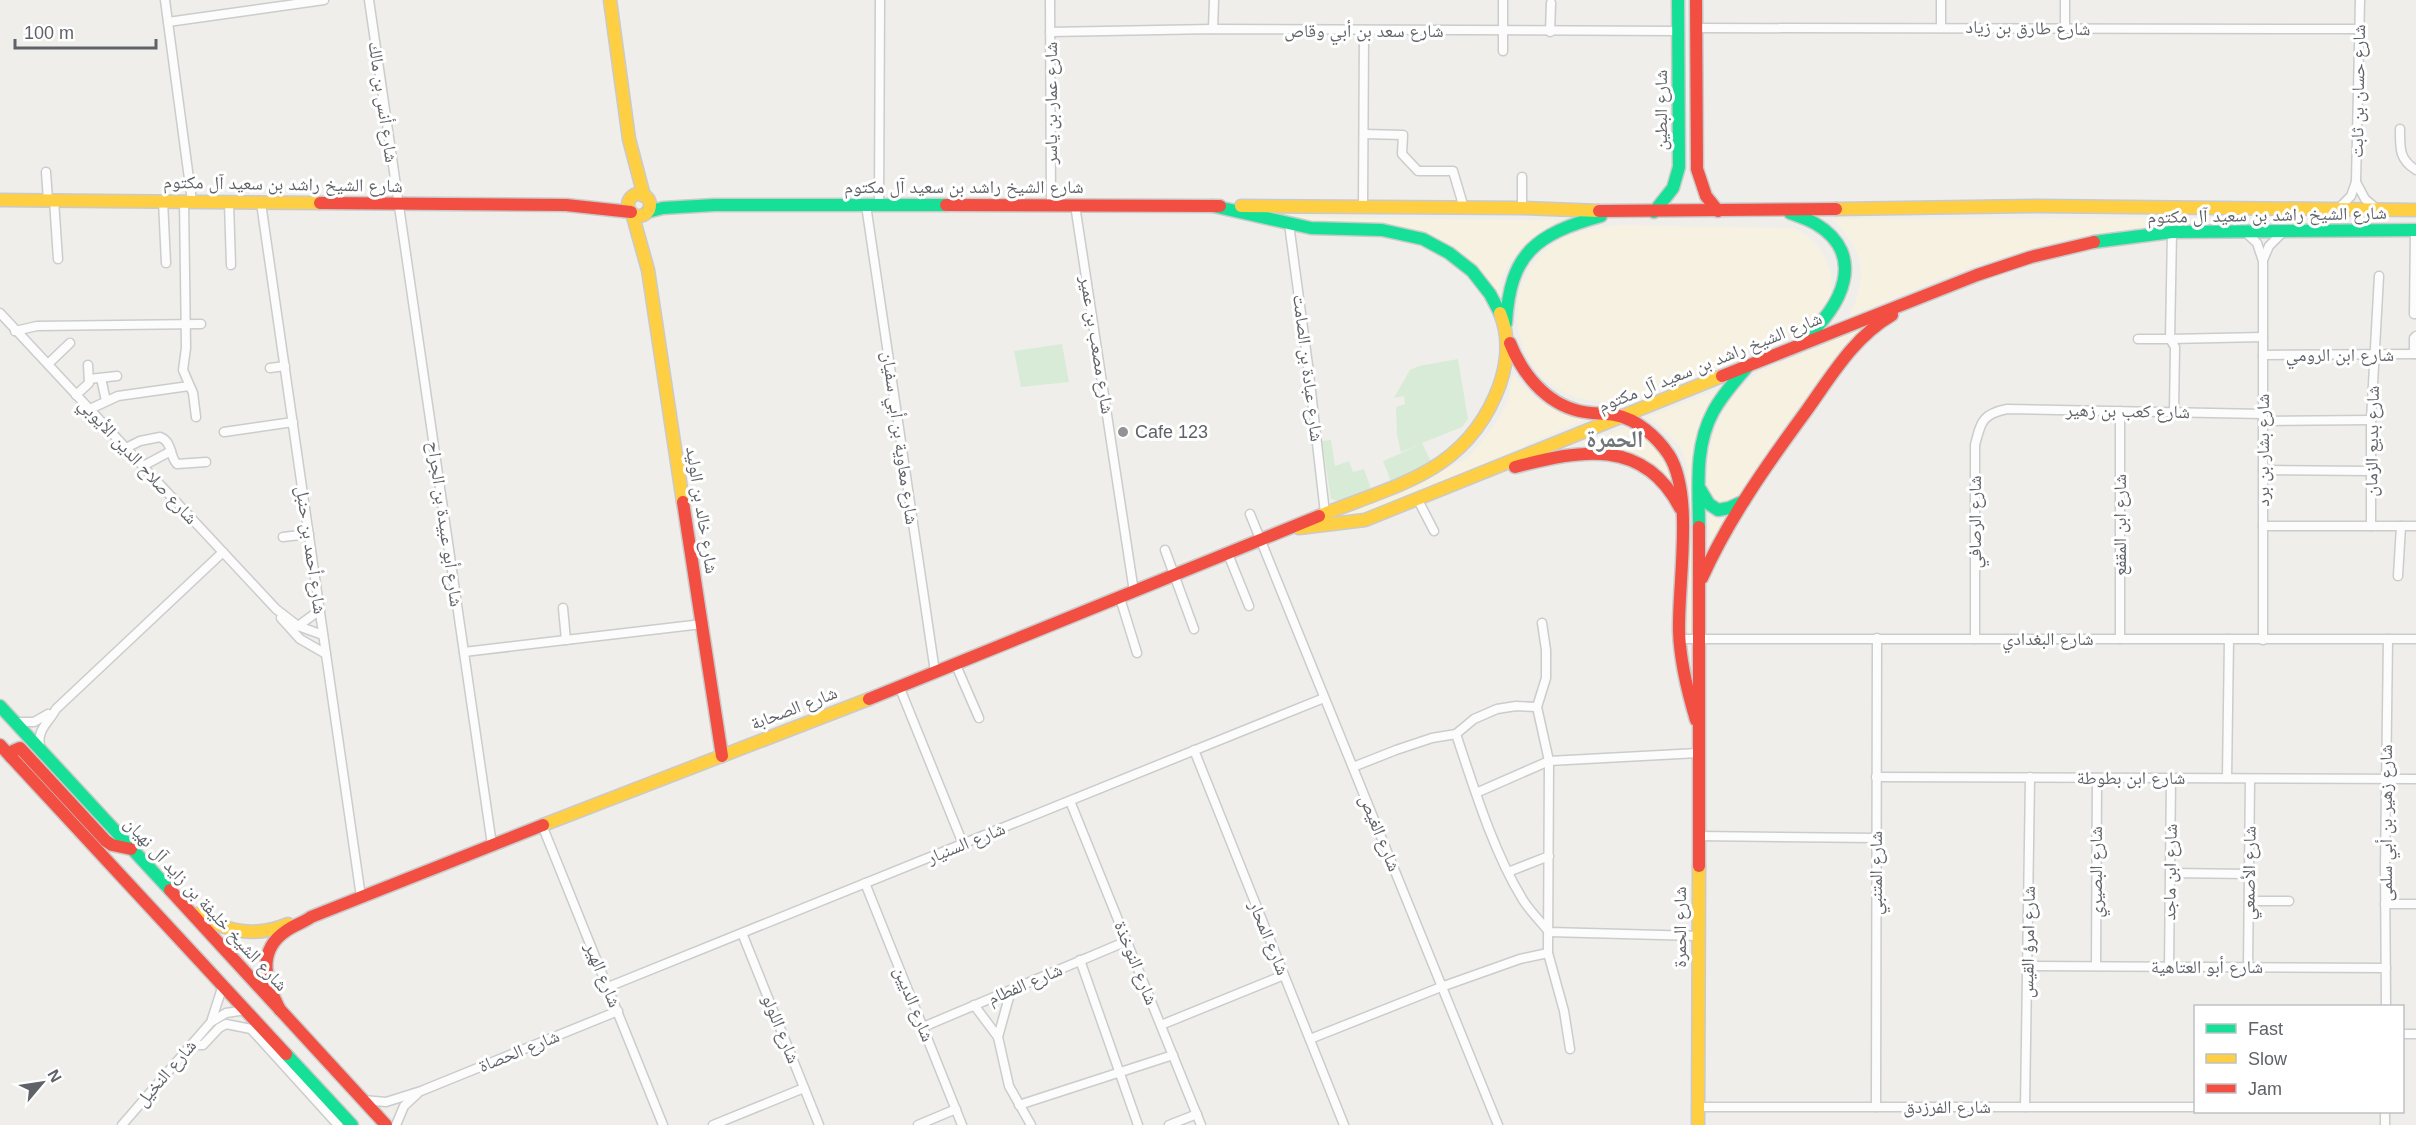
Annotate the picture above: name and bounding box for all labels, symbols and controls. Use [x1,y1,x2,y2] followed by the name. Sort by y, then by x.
[15,12,156,50] scale bar
[1965,17,2091,40] street label: شارع طارق بن زياد
[1284,20,1444,46] street label: شارع سعد بن أبي وقاص
[24,23,74,43] text: 100 m
[2347,24,2370,158] street label: شارع حسان بن ثابت
[364,40,402,164] street label: شارع أنس بن مالك
[1041,42,1062,165] street label: شارع عمار بن ياسر
[1651,70,1672,150] street label: شارع البطين
[163,172,403,198] street label: شارع الشيخ راشد بن سعيد آل مكتوم
[844,177,1084,199] street label: شارع الشيخ راشد بن سعيد آل مكتوم
[2147,203,2387,229] street label: شارع الشيخ راشد بن سعيد آل مكتوم
[1075,274,1118,416] street label: شارع مصعب بن عمير
[1288,293,1327,443] street label: شارع عبادة بن الصامت
[1595,308,1825,418] street label: شارع الشيخ راشد بن سعيد آل مكتوم
[2286,345,2394,370] street label: شارع ابن الرومي
[873,350,923,527] street label: شارع معاوية بن أبي سفيان
[2361,385,2385,497] street label: شارع بديع الزمان
[71,394,201,531] street label: شارع صلاح الدين الأيوبي
[2253,394,2274,506] street label: شارع بشار بن برد
[2065,400,2190,423] street label: شارع كعب بن زهير
[1135,422,1208,442] place label: Cafe 123
[1116,425,1130,439] marker: Cafe 123
[1586,425,1644,452] district label: الحمرة
[421,440,467,608] street label: شارع أبو عبيدة بن الجراح
[681,445,722,575] street label: شارع خالد بن الوليد
[2110,474,2132,576] street label: شارع ابن المقفع
[1965,475,1990,569] street label: شارع الرصافي
[291,485,331,615] street label: شارع أحمد بن حنبل
[2002,629,2094,654] street label: شارع البغدادي
[748,682,840,735] street label: شارع الصحابة
[2375,744,2401,902] street label: شارع زهير بن أبي سلمى
[2077,768,2185,789] street label: شارع ابن بطوطة
[1355,792,1404,875] street label: شارع الغيص
[119,813,292,996] street label: شارع الشيخ خليفة بن زايد آل نهيان
[923,818,1008,869] street label: شارع السنيار
[2159,823,2182,921] street label: شارع ابن ماجد
[2086,826,2111,918] street label: شارع البصيري
[2238,826,2264,920] street label: شارع الأصمعي
[1866,831,1891,915] street label: شارع المتنبي
[1670,886,1691,968] street label: شارع الحمرة
[2017,886,2040,998] street label: شارع امرؤ القيس
[1244,897,1293,978] street label: شارع المحار
[1109,918,1162,1008] street label: شارع النوخذة
[580,939,625,1011] street label: شارع الهير
[2151,956,2263,978] street label: شارع أبو العتاهية
[985,959,1066,1010] street label: شارع الفطام
[889,964,938,1045] street label: شارع الديين
[757,992,804,1067] street label: شارع اللولو
[2194,1005,2404,1113] legend
[2248,1019,2283,1039] text: Fast
[476,1026,563,1077] street label: شارع الحصاة
[132,1036,201,1111] street label: شارع النخيل
[2248,1049,2288,1069] text: Slow
[12,1053,72,1113] north arrow
[44,1067,65,1085] text: N
[2248,1079,2282,1099] text: Jam
[1903,1097,1991,1118] street label: شارع الفرزدق

